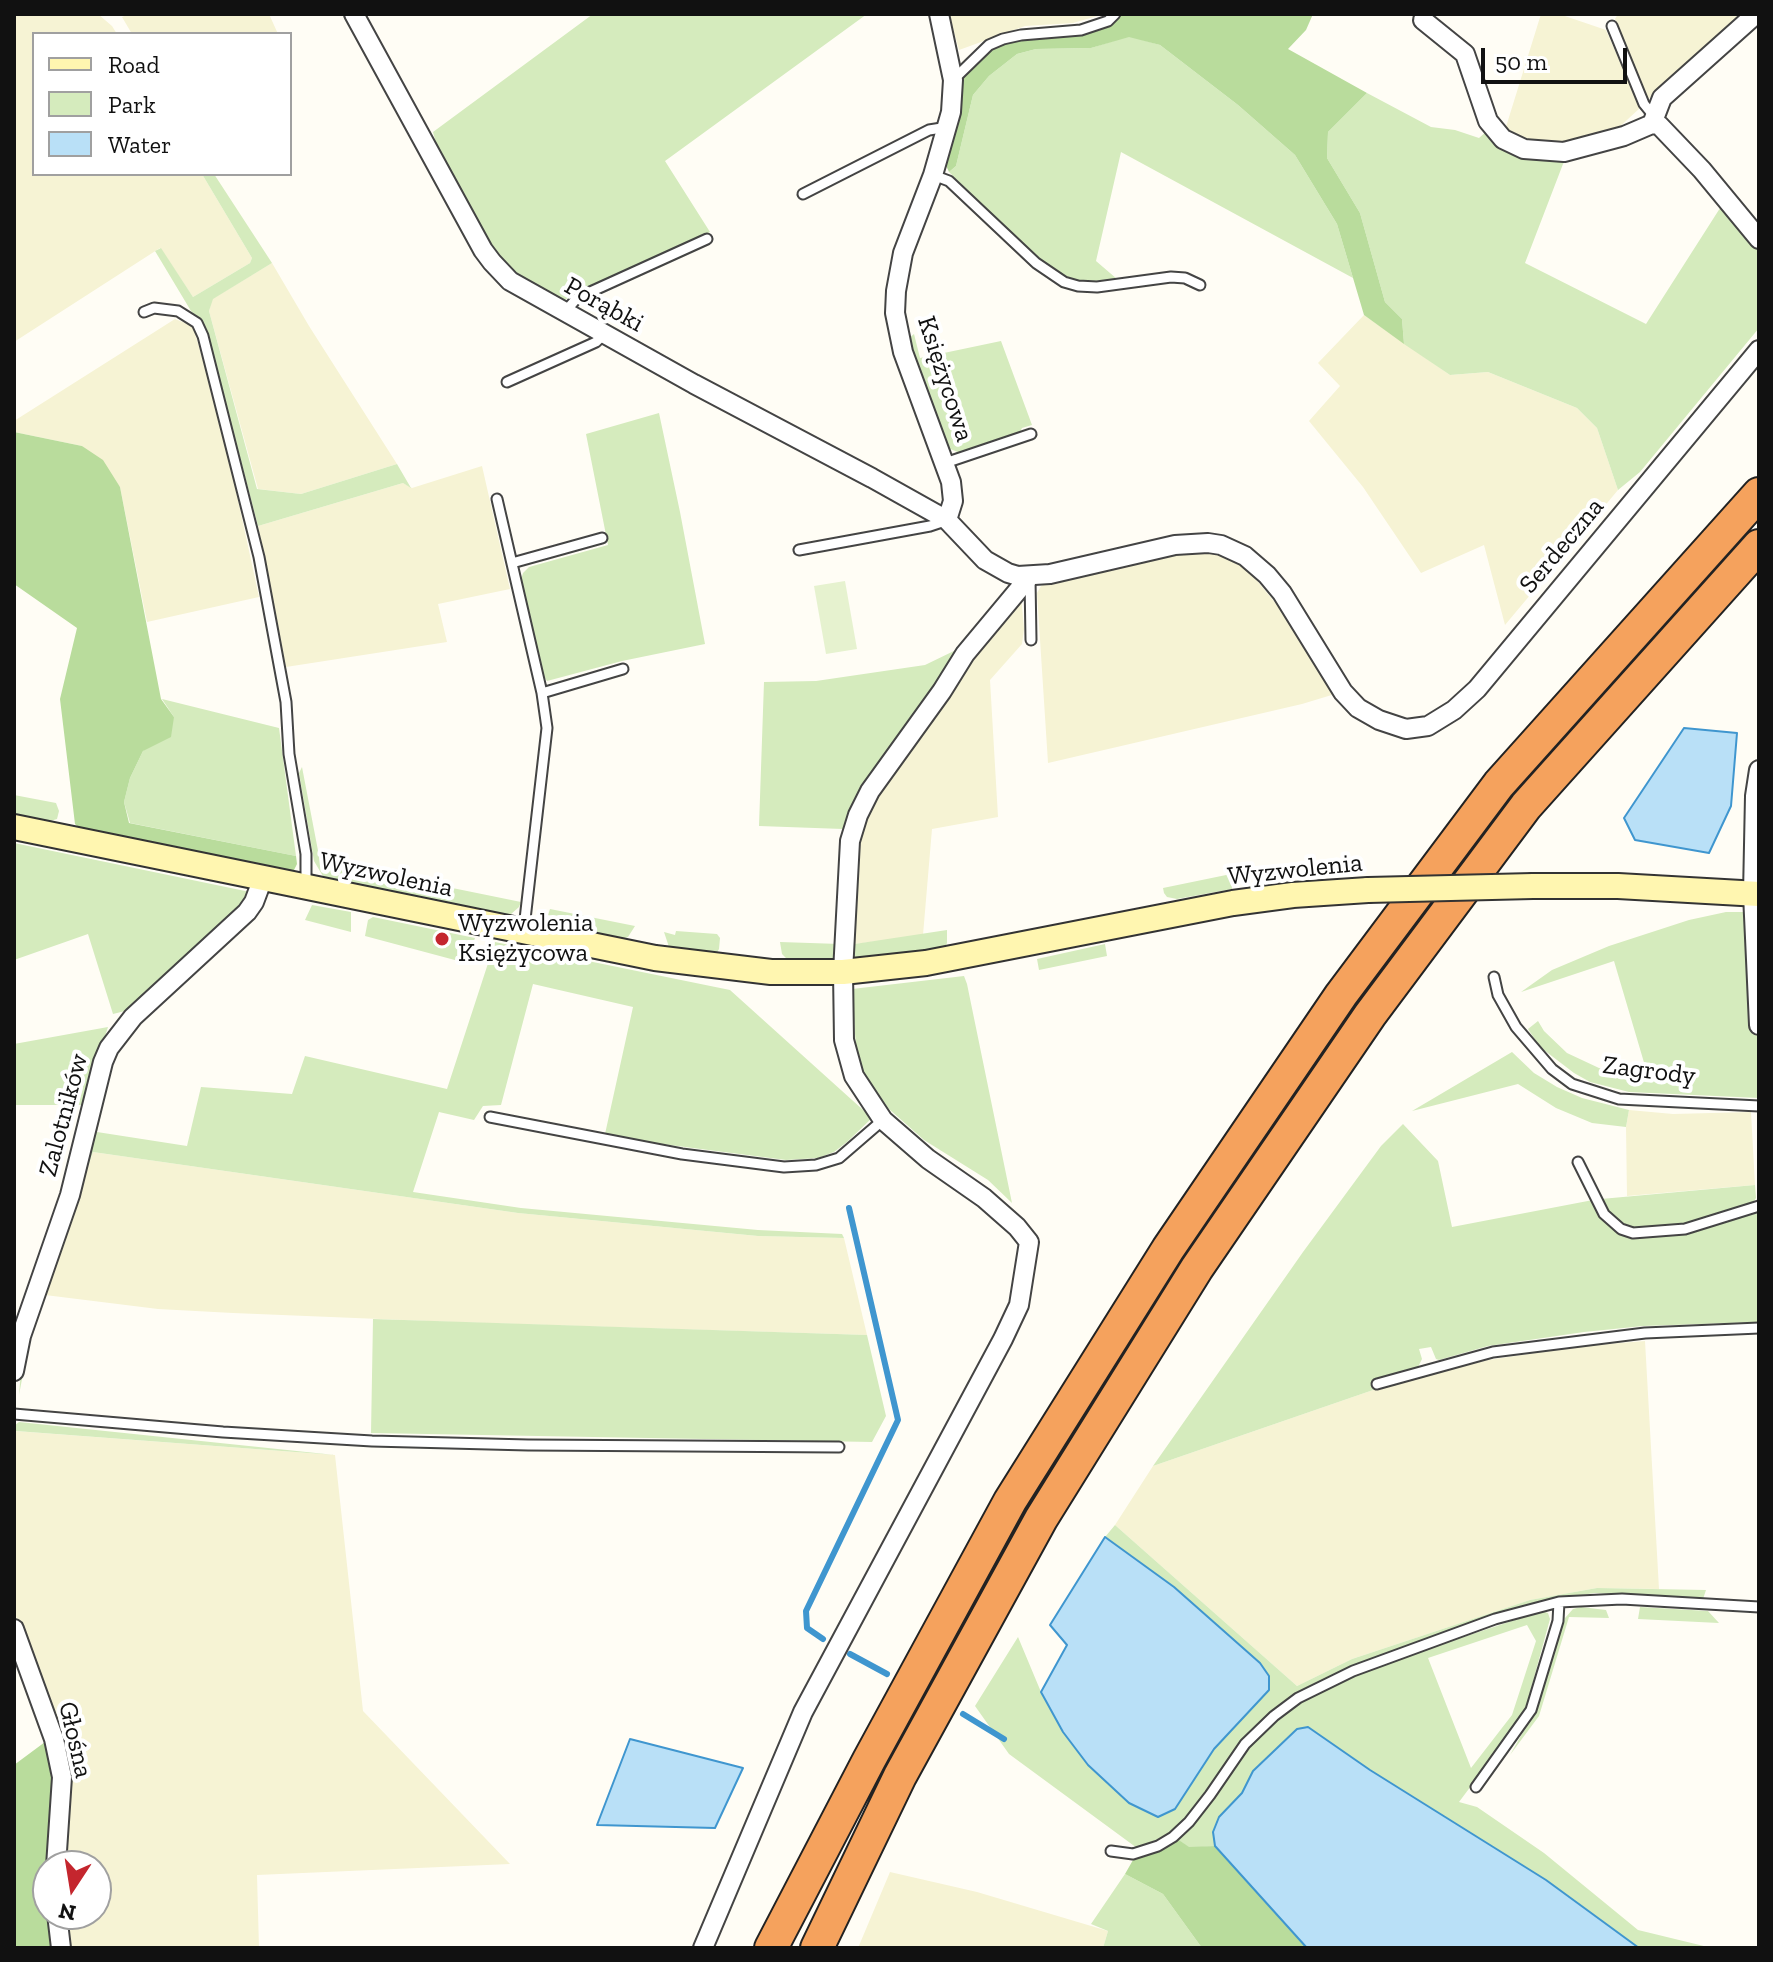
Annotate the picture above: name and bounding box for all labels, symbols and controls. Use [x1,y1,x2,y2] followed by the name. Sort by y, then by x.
[32,32,292,176] legend
[1485,32,1631,82] scale bar
[1495,47,1547,76] text: 50 m
[108,50,160,79] text: Road
[108,90,156,119] text: Park
[108,130,171,159] text: Water
[559,271,649,339] street label: Porąbki
[910,312,980,446] street label: Księżycowa
[1513,492,1611,600] street label: Serdeczna
[316,846,456,904] street label: Wyzwolenia
[1226,847,1364,893] street label: Wyzwolenia
[458,908,594,970] place label: Wyzwolenia Księżycowa
[433,930,451,948] marker: Wyzwolenia Księżycowa
[33,1050,95,1180] street label: Zalotników
[1601,1050,1697,1092] street label: Zagrody
[51,1699,99,1781] street label: Głośna
[32,1850,112,1930] north arrow
[56,1897,78,1927] text: N

